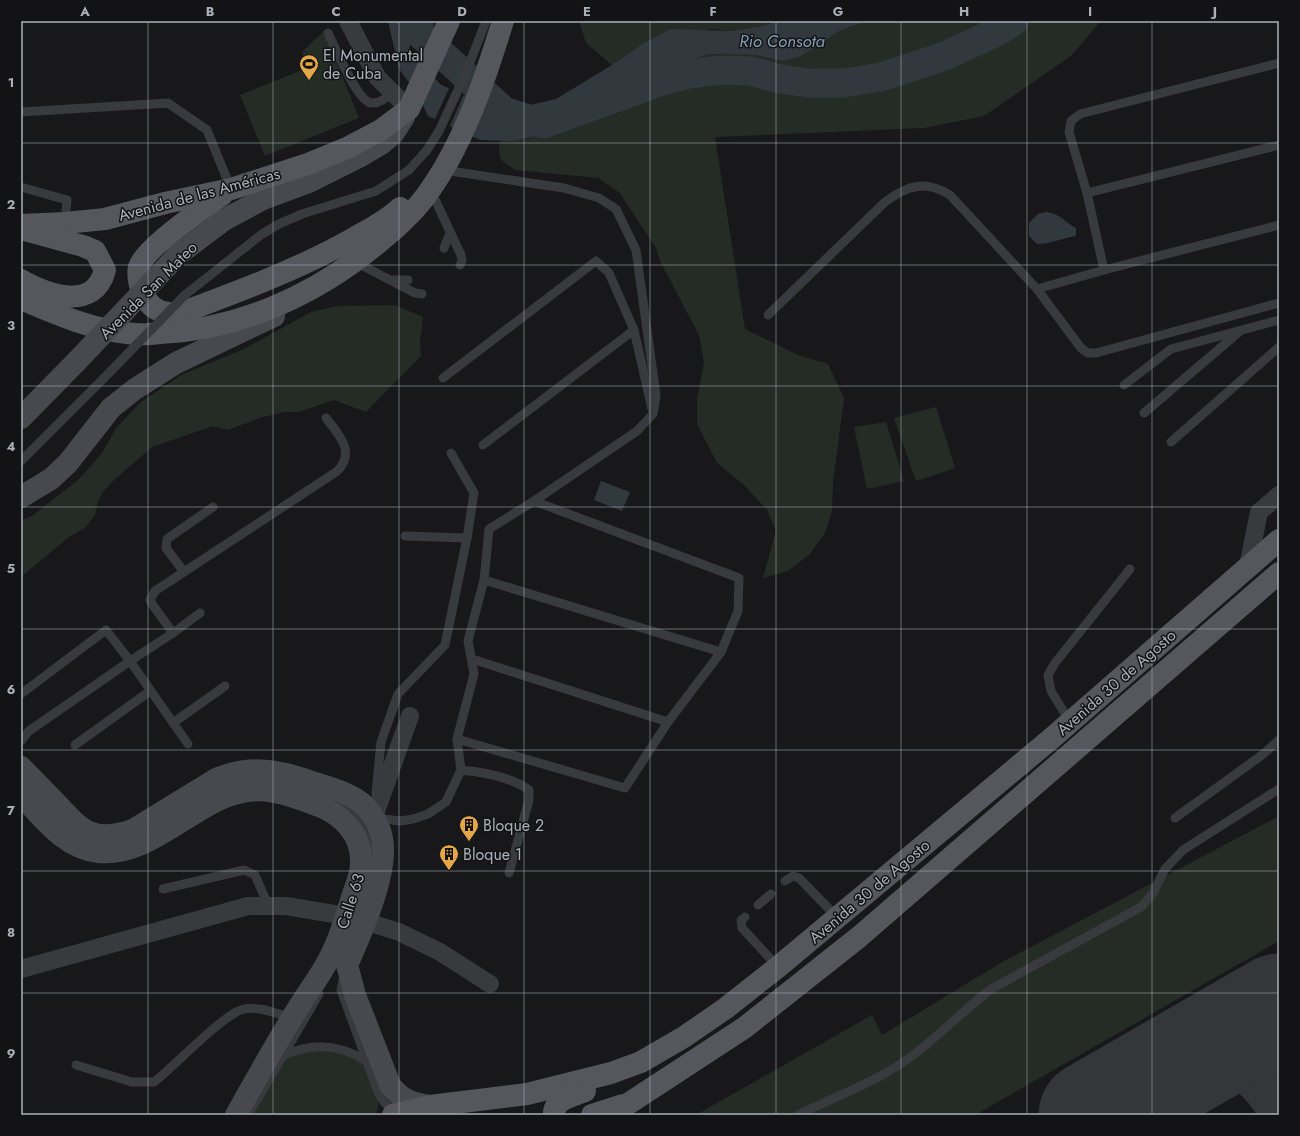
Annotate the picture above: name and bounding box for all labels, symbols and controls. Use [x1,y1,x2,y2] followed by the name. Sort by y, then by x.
[79,2,90,21] text: A
[206,2,215,21] text: B
[331,2,341,21] text: C
[457,2,467,21] text: D
[583,2,591,21] text: E
[709,2,717,21] text: F
[833,2,844,21] text: G
[959,2,969,21] text: H
[1088,2,1092,21] text: I
[1210,2,1217,21] text: J
[739,29,825,53] water label: Rio Consota
[323,44,423,85] place label: El Monumental de Cuba
[298,53,320,81] sports icon: El Monumental de Cuba
[8,73,14,92] text: 1
[116,162,283,227] street label: Avenida de las Américas
[7,195,15,214] text: 2
[94,236,203,344] street label: Avenida San Mateo
[7,316,15,335] text: 3
[6,437,16,456] text: 4
[7,559,15,578] text: 5
[1052,624,1181,741] street label: Avenida 30 de Agosto
[7,680,16,699] text: 6
[7,801,15,820] text: 7
[458,814,480,842] building icon: Bloque 2
[483,814,544,837] place label: Bloque 2
[804,834,935,949] street label: Avenida 30 de Agosto
[438,843,460,871] building icon: Bloque 1
[463,843,522,866] place label: Bloque 1
[331,870,370,932] street label: Calle 63
[7,923,15,942] text: 8
[7,1044,16,1063] text: 9

